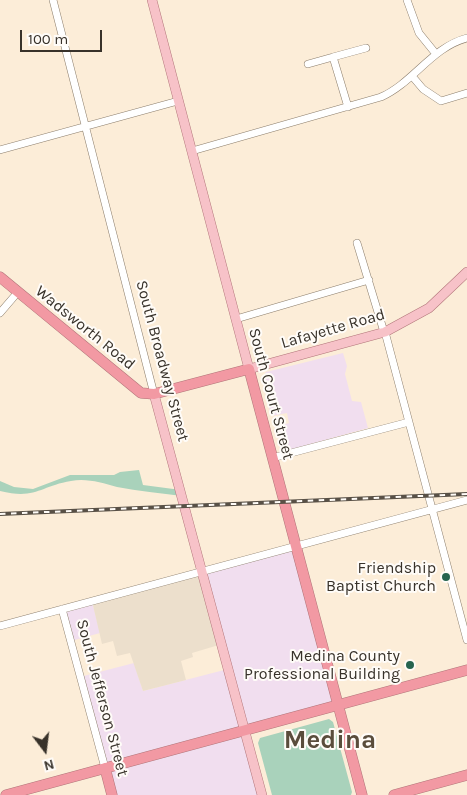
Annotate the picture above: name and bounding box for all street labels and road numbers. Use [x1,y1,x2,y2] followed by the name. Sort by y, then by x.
[131,278,193,444] street label: South Broadway Street
[31,282,139,374] street label: Wadsworth Road
[279,305,387,353] street label: Lafayette Road
[244,326,298,462] street label: South Court Street
[72,617,132,779] street label: South Jefferson Street

